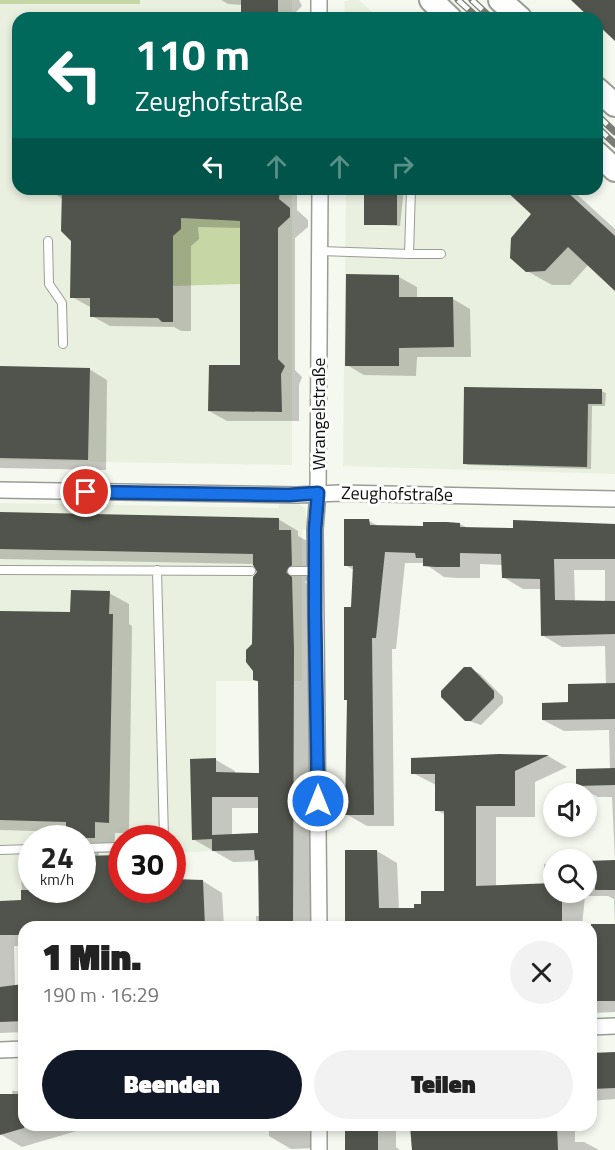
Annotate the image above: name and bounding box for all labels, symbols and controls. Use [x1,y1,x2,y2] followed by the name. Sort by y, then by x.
[135,22,250,86] text: 110 m
[36,36,114,114] icon: left
[135,80,303,121] text: Zeughofstraße
[197,150,230,183] icon: left
[260,150,293,183] icon: ahead
[323,150,356,183] icon: ahead
[386,150,419,183] icon: right
[305,358,332,470] street label: Wrangelstraße
[60,466,111,517] pin
[69,475,102,508] icon: arrive
[341,479,453,508] street label: Zeughofstraße
[286,769,350,833] position arrow
[543,783,597,903] map controls
[543,783,597,837] button: sound
[108,825,186,903] speed limit sign: 30
[40,834,74,880] text: 24
[543,849,597,903] button: search
[40,868,74,891] text: km/h
[42,929,141,984] text: 1 Min.
[510,941,573,1004] button: close
[42,979,159,1010] text: 190 m · 16:29
[42,1050,302,1119] button: Beenden
[314,1050,573,1119] button: Teilen

